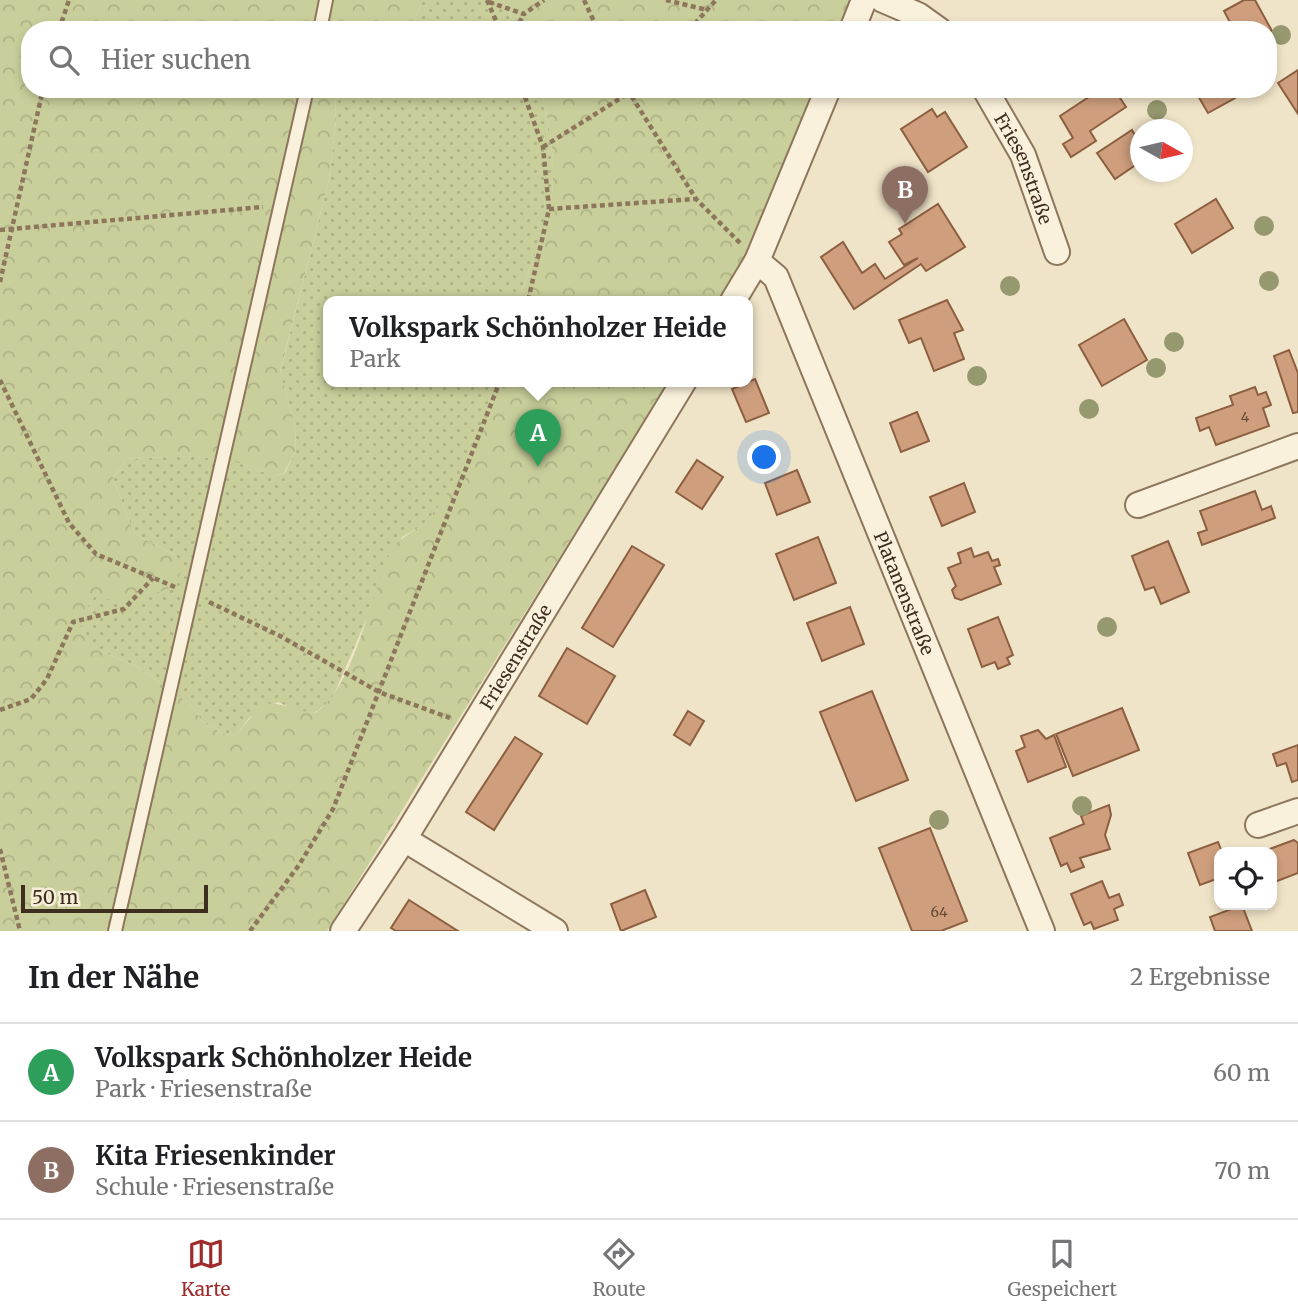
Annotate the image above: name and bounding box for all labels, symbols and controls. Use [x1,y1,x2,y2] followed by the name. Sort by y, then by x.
[21,21,1277,98] search box
[45,41,83,79] icon: search
[101,43,251,76] text: Hier suchen
[990,109,1058,227] street label: Friesenstraße
[1130,119,1193,182] north arrow
[882,166,928,224] pin: B
[323,296,753,387] popup
[350,311,726,344] text: Volkspark Schönholzer Heide
[350,344,401,373] text: Park
[1241,408,1250,426] house number: 4
[515,409,561,467] pin: A
[747,440,781,474] your location
[869,528,940,658] street label: Platanenstraße
[475,600,556,714] street label: Friesenstraße
[1214,847,1277,910] map controls
[1214,847,1277,910] button: locate
[21,882,208,914] scale bar
[32,885,78,909] text: 50 m
[930,903,948,921] house number: 64
[28,958,199,996] text: In der Nähe
[1130,962,1270,991] text: 2 Ergebnisse
[95,1041,472,1074] text: Volkspark Schönholzer Heide
[43,1058,59,1087] text: A
[1213,1058,1270,1087] text: 60 m
[95,1074,312,1103] text: Park · Friesenstraße
[95,1139,336,1172] text: Kita Friesenkinder
[43,1156,59,1185] text: B
[1214,1156,1270,1185] text: 70 m
[95,1172,334,1201] text: Schule · Friesenstraße
[181,1235,230,1301] tab: Karte
[593,1235,645,1301] tab: Route
[1008,1235,1117,1301] tab: Gespeichert

